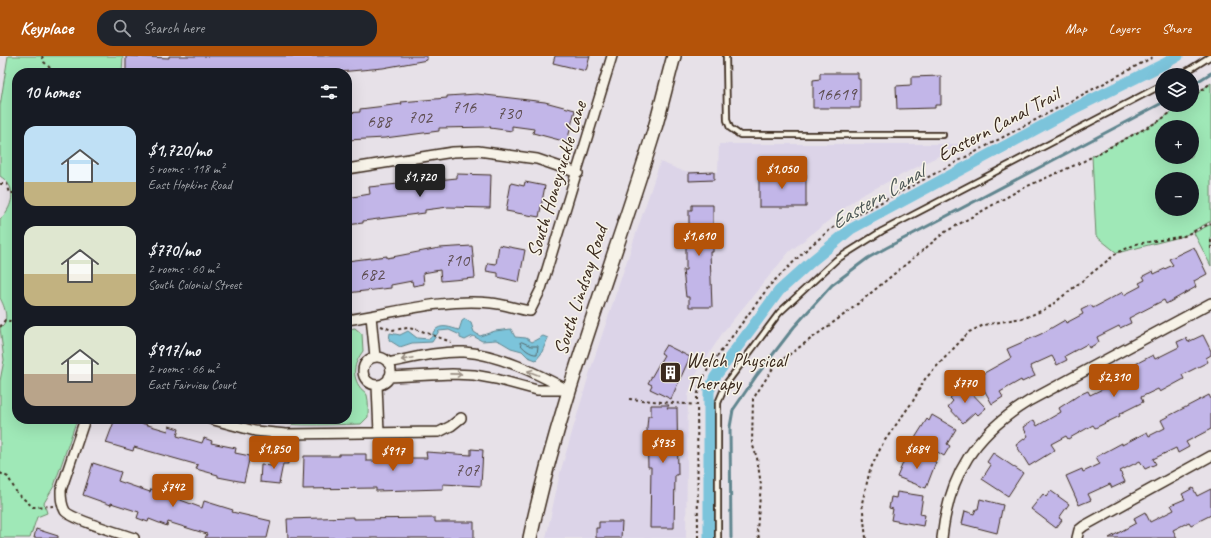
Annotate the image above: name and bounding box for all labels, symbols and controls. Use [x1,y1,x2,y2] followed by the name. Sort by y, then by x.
[97,10,377,46] search box
[20,16,73,40] text: Keyplace
[111,17,133,39] icon: search
[143,19,204,38] text: Search here
[1065,20,1087,37] text: Map
[1109,20,1140,37] text: Layers
[1162,20,1191,37] text: Share
[1155,68,1199,216] map controls
[1155,68,1199,112] button: layers
[933,80,1067,167] street label: Eastern Canal Trail
[318,81,340,103] icon: filters
[24,82,80,103] text: 10 homes
[816,83,858,105] house number: 16619
[452,96,477,118] house number: 716
[521,97,592,260] street label: South Honeysuckle Lane
[497,102,523,124] house number: 730
[408,106,434,128] house number: 702
[367,110,393,132] house number: 688
[1155,120,1199,164] button: +
[148,140,211,161] text: $1,720/mo
[56,142,104,190] icon: home
[749,156,815,190] pin: $1,050
[826,156,934,235] water label: Eastern Canal
[148,161,224,177] text: 5 rooms · 118 m²
[766,161,798,177] text: $1,050
[387,164,453,198] pin: $1,720
[404,169,436,185] text: $1,720
[1155,172,1199,216] button: −
[148,177,232,193] text: East Hopkins Road
[548,219,614,358] street label: South Lindsay Road
[666,223,732,257] pin: $1,610
[683,228,715,244] text: $1,610
[148,240,200,261] text: $770/mo
[56,242,104,290] icon: home
[445,249,471,271] house number: 710
[148,261,218,277] text: 2 rooms · 60 m²
[360,263,386,285] house number: 682
[148,277,242,293] text: South Colonial Street
[148,340,200,361] text: $917/mo
[56,342,104,390] icon: home
[686,348,790,396] place label: Welch Physical Therapy
[401,356,414,364] one-way arrow
[657,359,683,385] building icon: Welch Physical Therapy
[148,361,218,377] text: 2 rooms · 66 m²
[1081,364,1147,398] pin: $2,310
[527,368,539,376] one-way arrow
[1098,369,1130,385] text: $2,310
[449,370,462,378] one-way arrow
[941,370,989,404] pin: $770
[953,375,977,391] text: $770
[148,377,236,393] text: East Fairview Court
[639,430,687,464] pin: $935
[651,435,675,451] text: $935
[241,436,307,470] pin: $1,850
[893,436,941,470] pin: $684
[369,438,417,472] pin: $917
[258,441,290,457] text: $1,850
[905,441,929,457] text: $684
[381,443,405,459] text: $917
[455,459,480,481] house number: 707
[149,474,197,508] pin: $742
[161,479,185,495] text: $742

